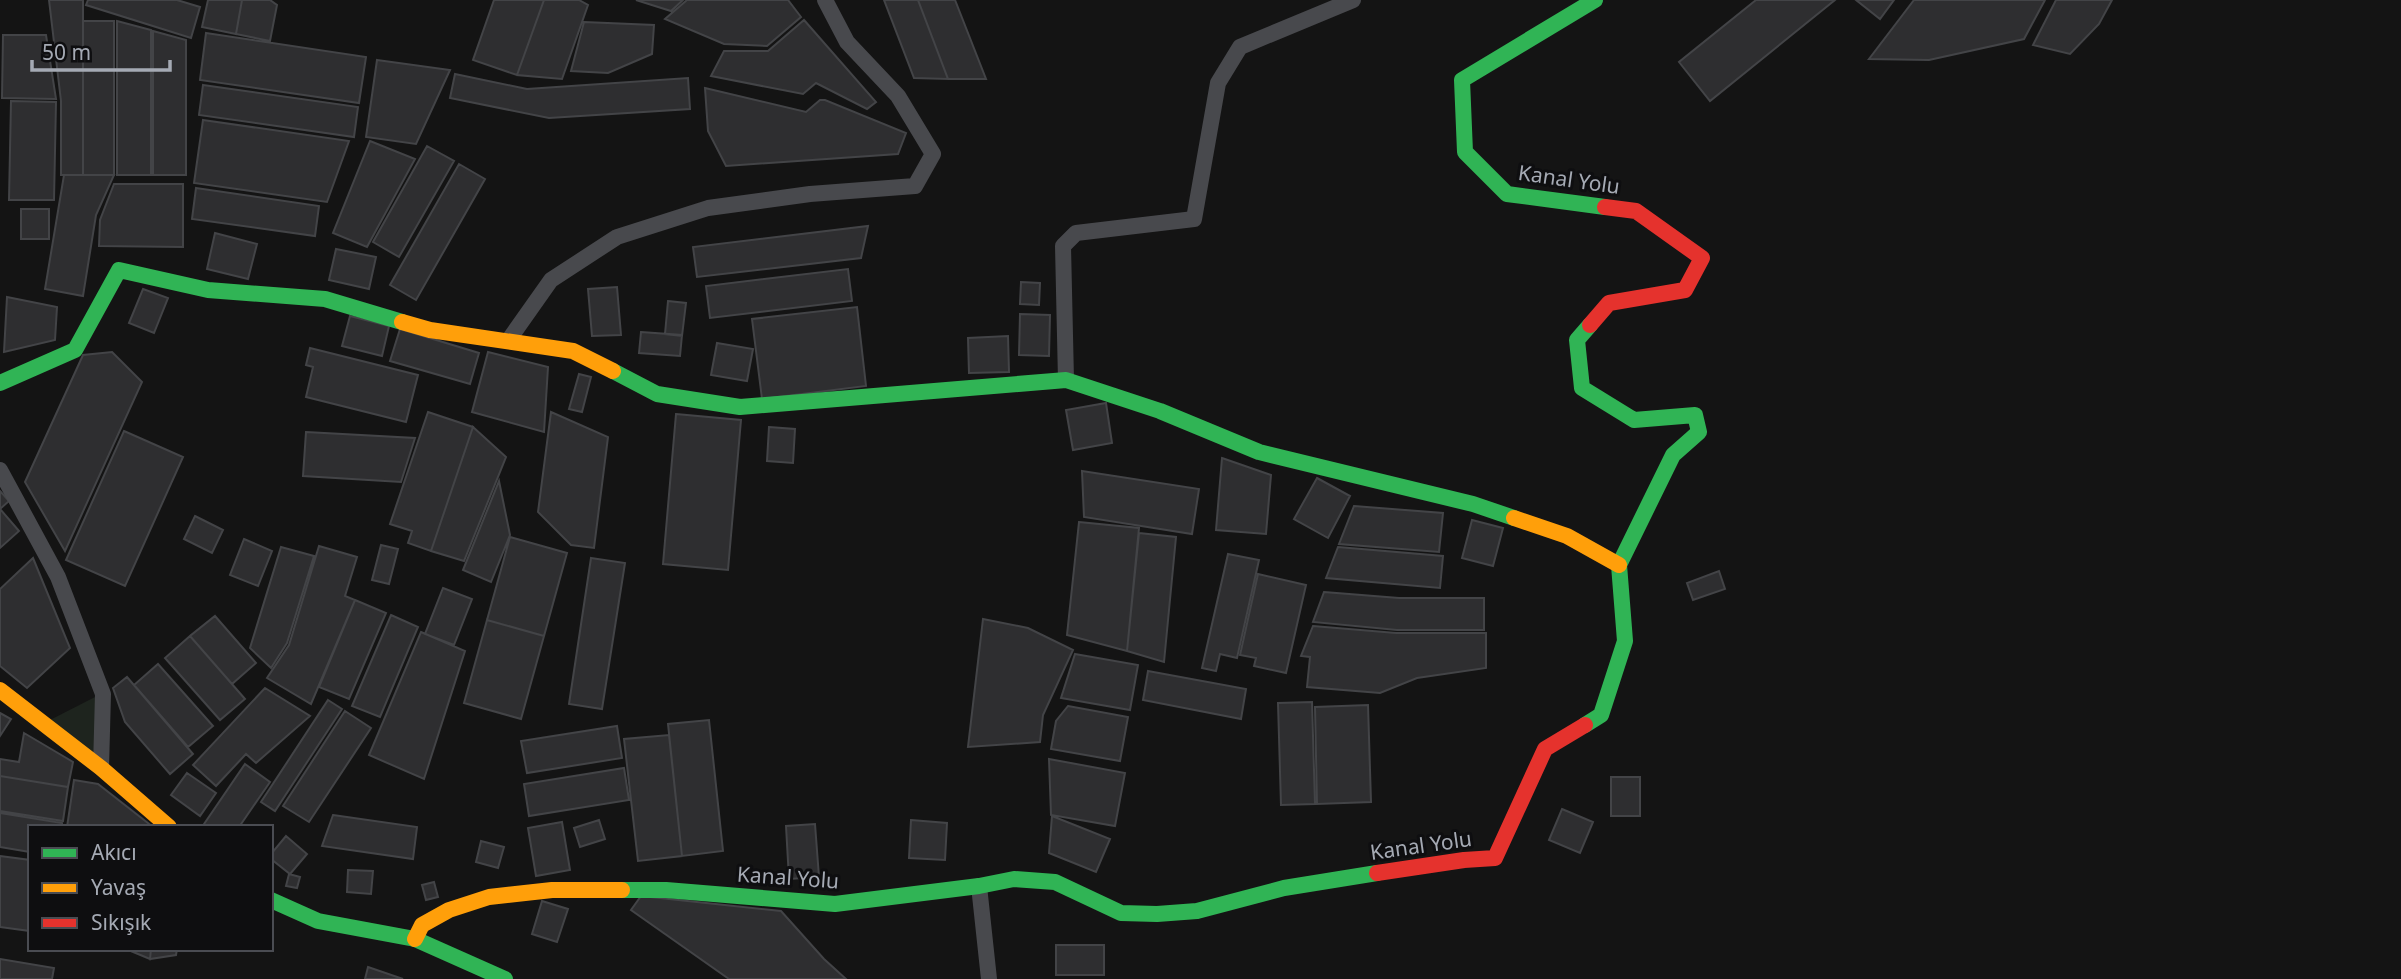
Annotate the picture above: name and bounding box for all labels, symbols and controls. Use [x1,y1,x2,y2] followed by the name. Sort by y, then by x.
[32,28,170,72] scale bar
[42,38,91,66] text: 50 m
[1517,158,1622,200] street label: Kanal Yolu
[1368,824,1473,866] street label: Kanal Yolu
[28,825,273,951] legend
[91,838,137,866] text: Akıcı
[736,859,840,895] street label: Kanal Yolu
[91,873,146,901] text: Yavaş
[91,908,152,936] text: Sıkışık

